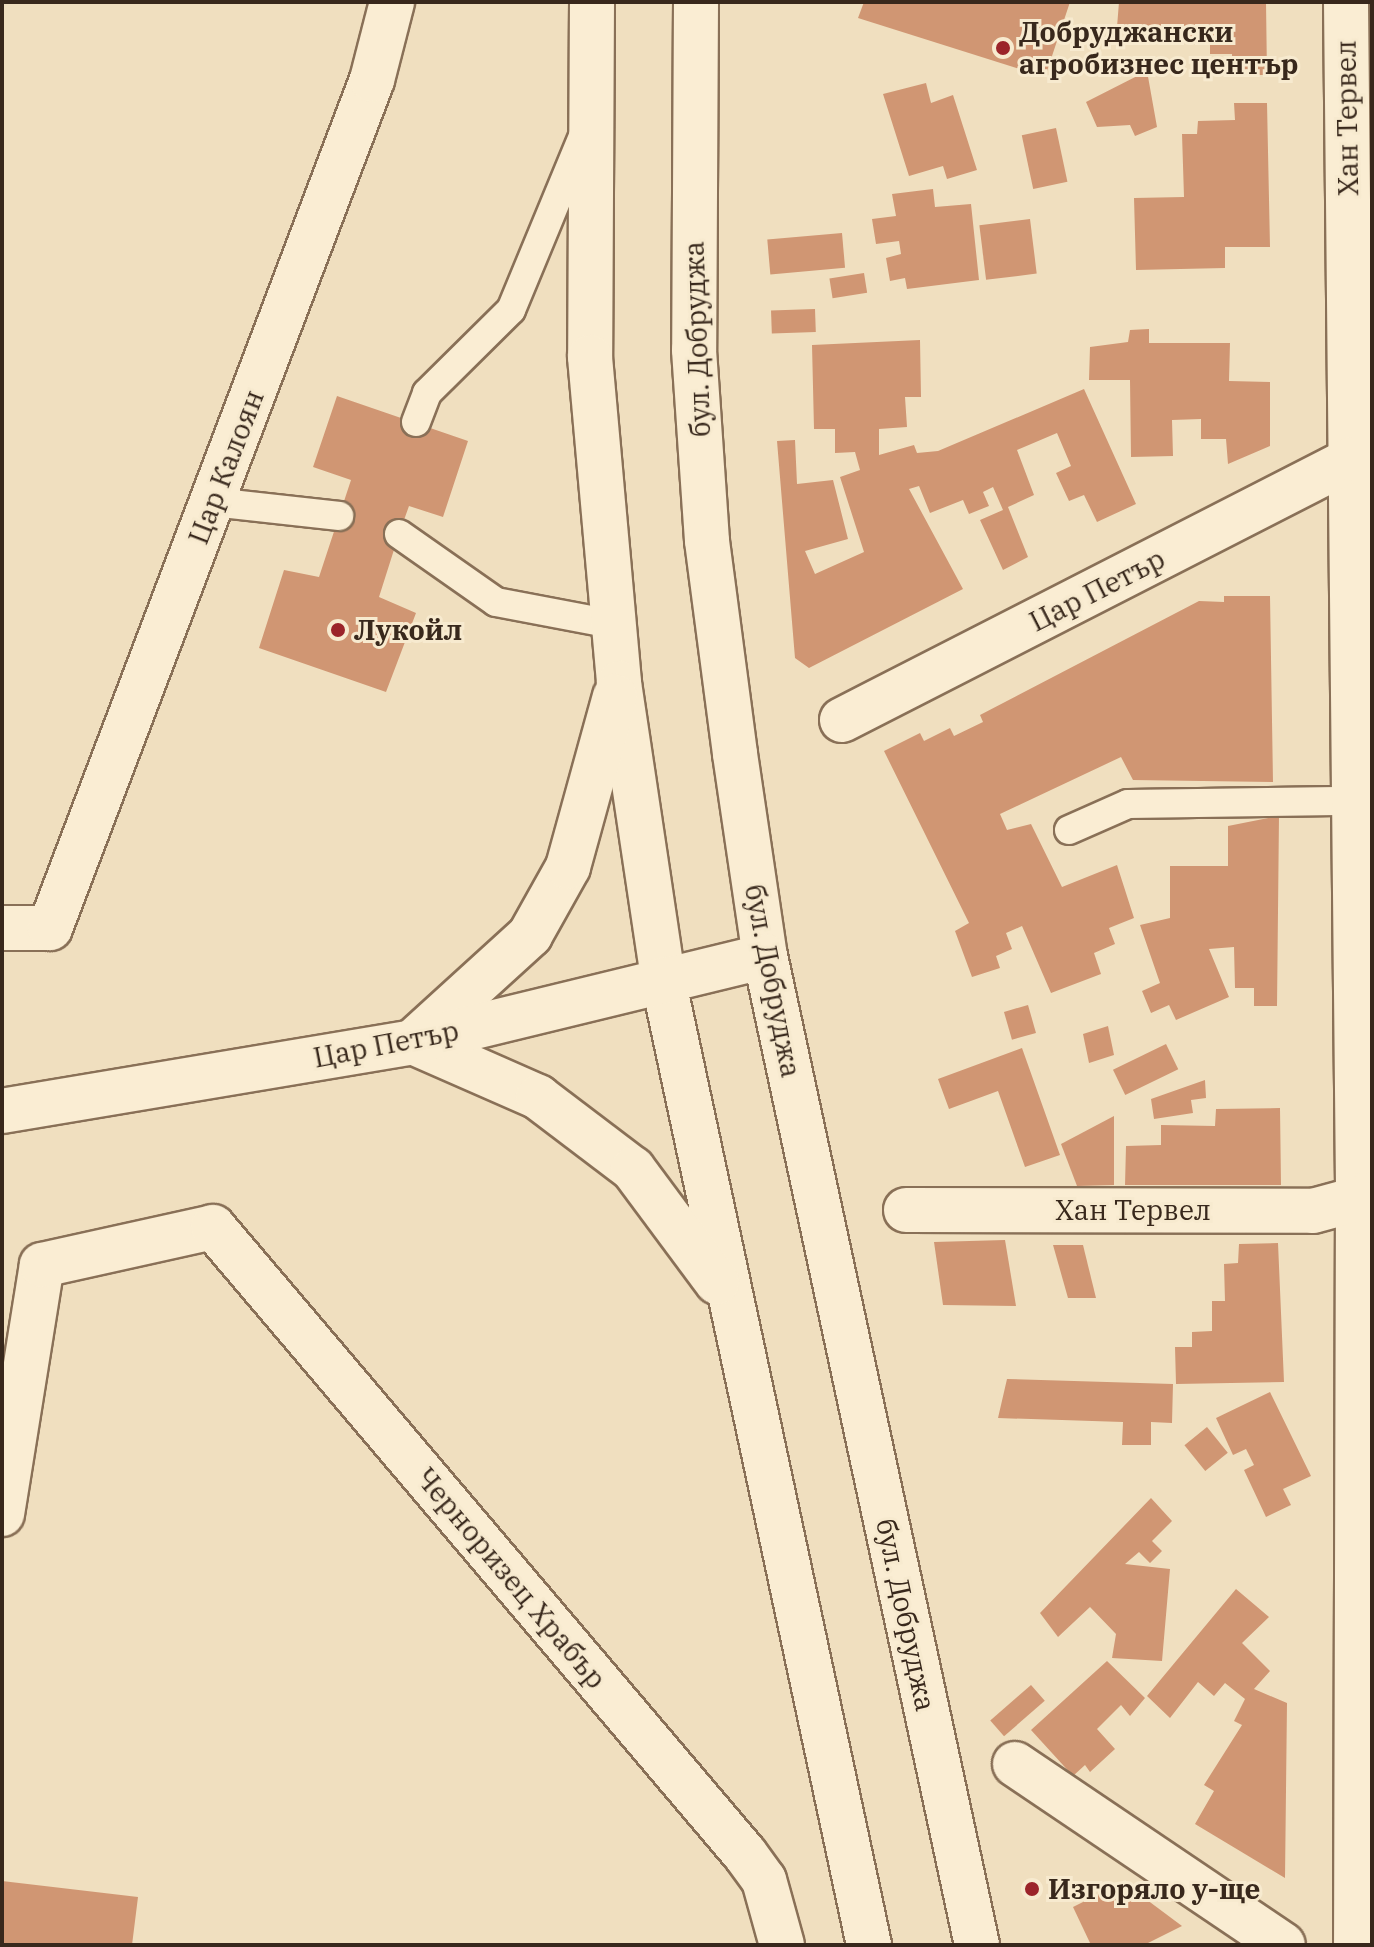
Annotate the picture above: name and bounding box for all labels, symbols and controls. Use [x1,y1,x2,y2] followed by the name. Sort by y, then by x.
[1019,15,1299,81] place label: Добруджански агробизнес център
[994,39,1012,57] marker: Добруджански агробизнес център
[1329,40,1365,196] street label: Хан Тервел
[677,241,717,437] street label: бул. Добруджа
[181,385,271,549] street label: Цар Калоян
[1024,542,1170,638] street label: Цар Петър
[354,613,462,647] place label: Лукойл
[329,621,347,639] marker: Лукойл
[738,882,808,1080] street label: бул. Добруджа
[310,1013,462,1075] street label: Цар Петър
[1055,1193,1211,1227] street label: Хан Тервел
[409,1461,613,1695] street label: Черноризец Храбър
[869,1516,943,1714] street label: бул. Добруджа
[1048,1872,1260,1906] place label: Изгоряло у-ще
[1023,1880,1041,1898] marker: Изгоряло у-ще

